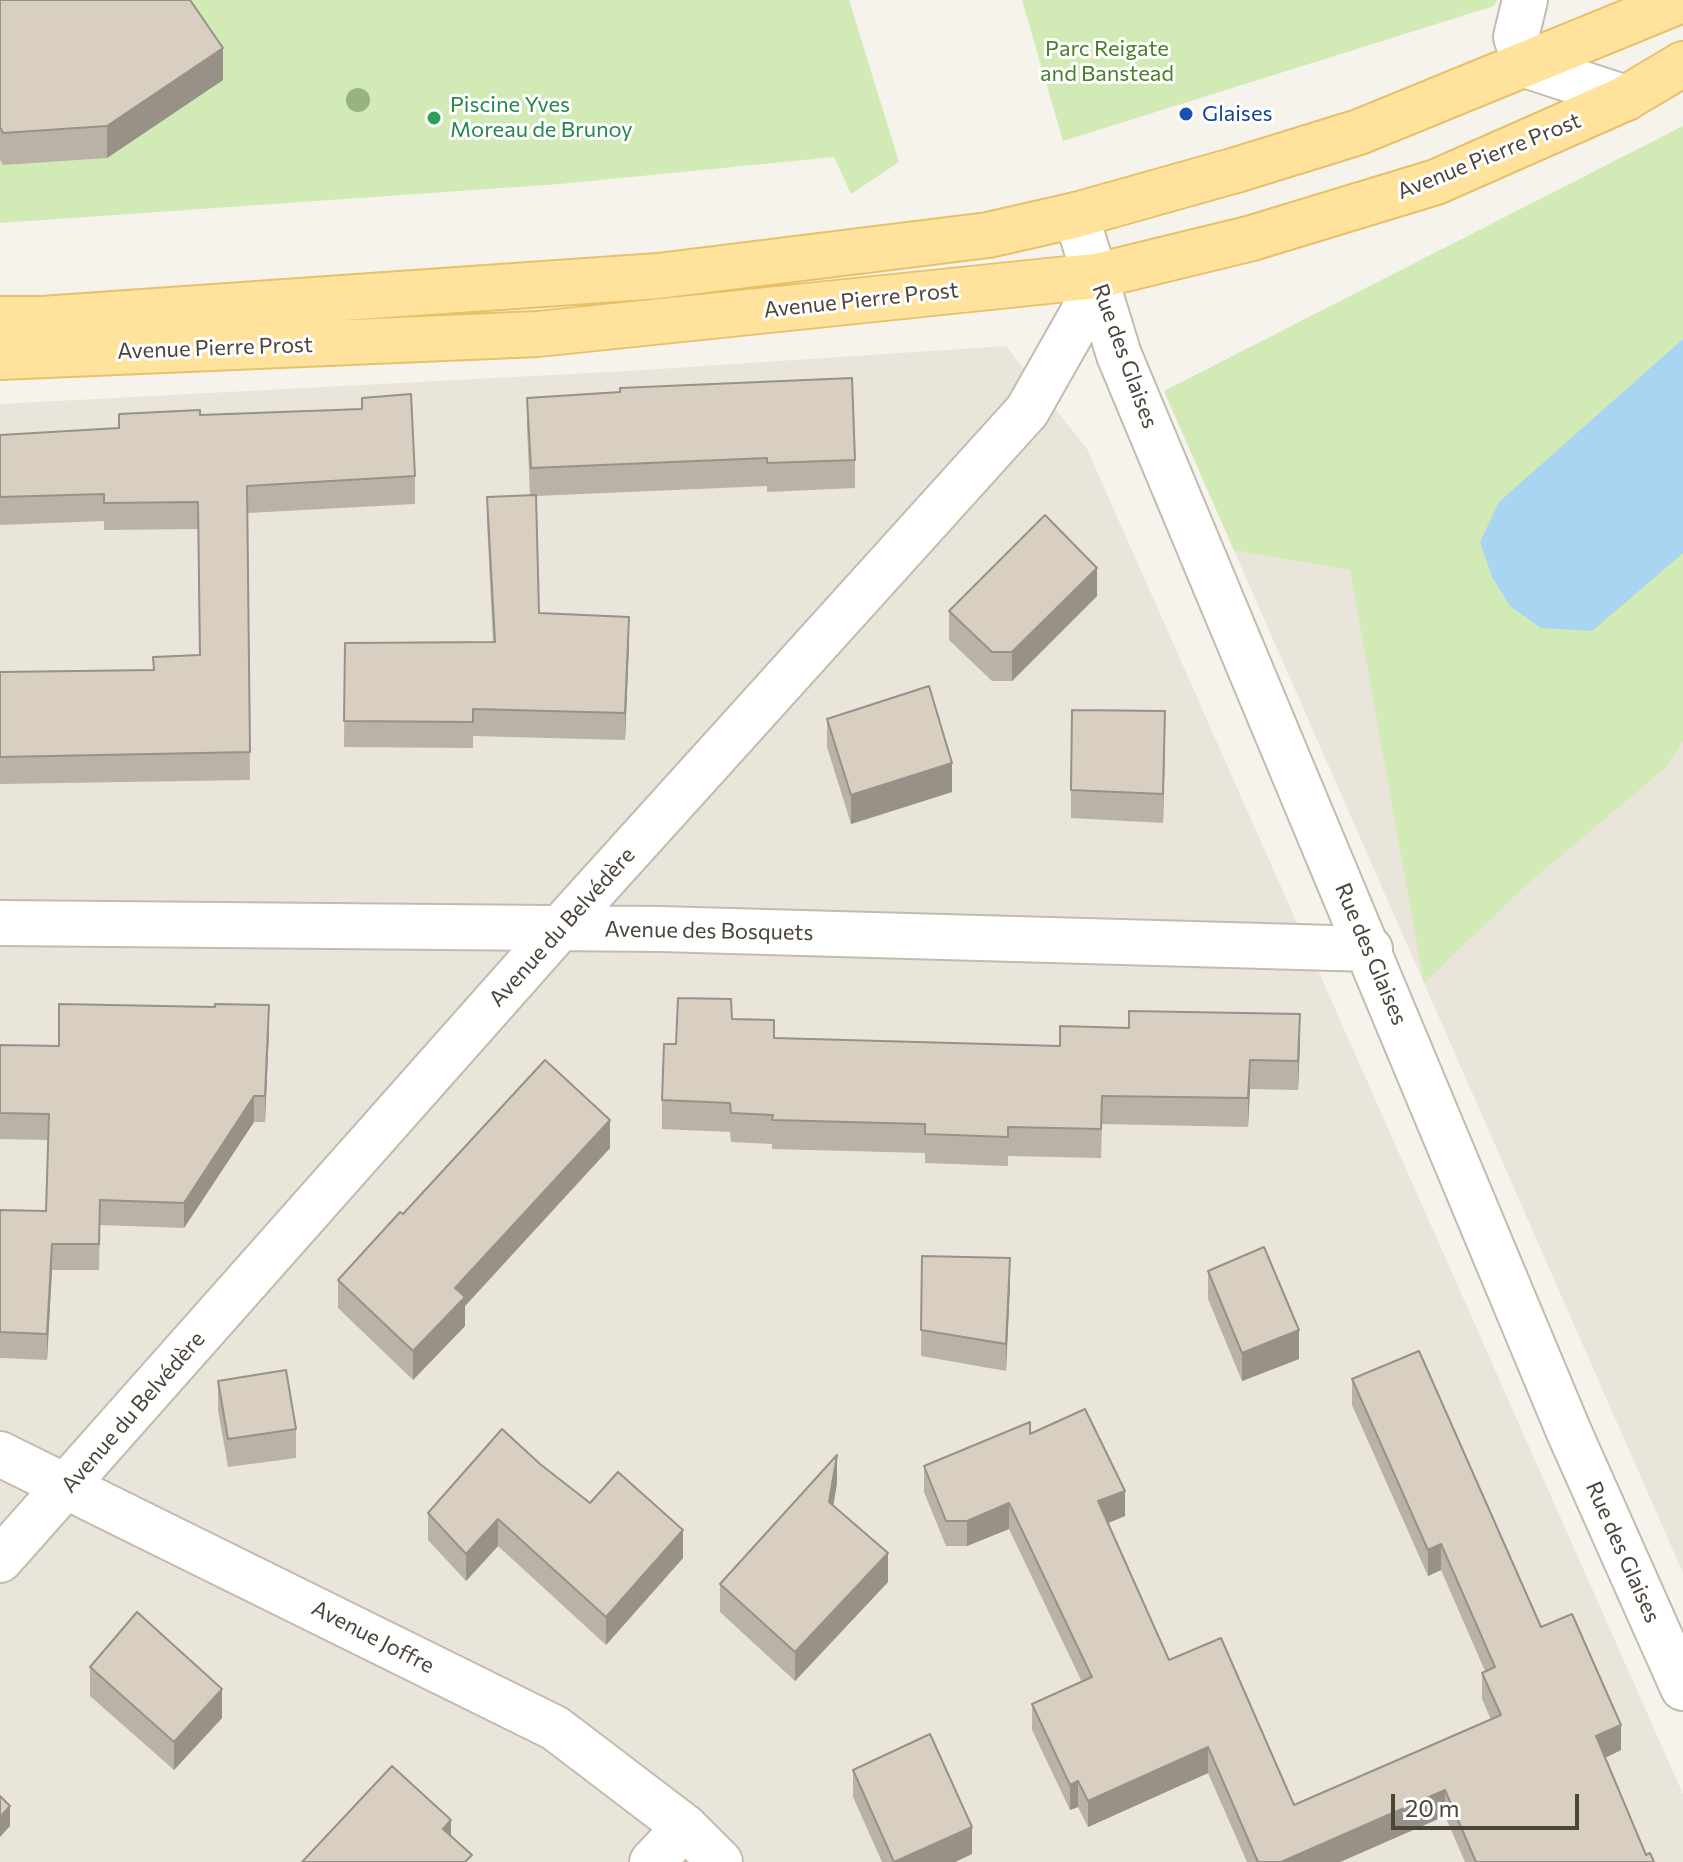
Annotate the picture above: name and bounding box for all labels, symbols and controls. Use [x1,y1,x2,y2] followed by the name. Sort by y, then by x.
[1040,36,1174,88] park label: Parc Reigate and Banstead
[450,92,633,144] place label: Piscine Yves Moreau de Brunoy
[1202,101,1272,127] place label: Glaises
[1177,105,1195,123] marker: Glaises
[1393,107,1585,205] street label: Avenue Pierre Prost
[425,109,443,127] marker: Piscine Yves Moreau de Brunoy
[762,277,960,323] street label: Avenue Pierre Prost
[1087,280,1163,432] street label: Rue des Glaises
[117,331,313,365] street label: Avenue Pierre Prost
[484,842,640,1012] street label: Avenue du Belvédère
[1329,879,1413,1029] street label: Rue des Glaises
[604,916,814,946] street label: Avenue des Bosquets
[56,1326,210,1498] street label: Avenue du Belvédère
[1580,1477,1666,1627] street label: Rue des Glaises
[307,1595,439,1679] street label: Avenue Joffre
[1395,1778,1583,1828] scale bar
[1405,1793,1459,1822] text: 20 m

